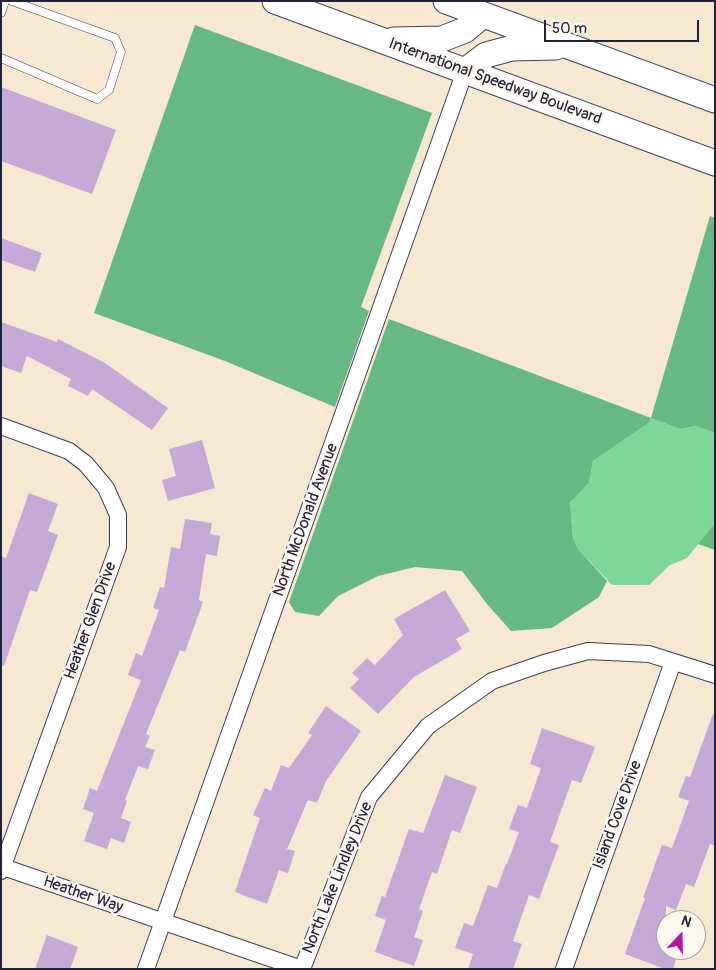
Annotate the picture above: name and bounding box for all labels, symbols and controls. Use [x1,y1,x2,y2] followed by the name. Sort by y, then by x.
[546,10,701,42] scale bar
[552,19,587,38] text: 50 m
[386,34,604,130] street label: International Speedway Boulevard
[269,441,343,599] street label: North McDonald Avenue
[61,560,121,682] street label: Heather Glen Drive
[589,758,647,872] street label: Island Cove Drive
[299,799,377,957] street label: North Lake Lindley Drive
[40,872,126,918] street label: Heather Way
[656,910,706,960] north arrow
[679,912,694,931] text: N

